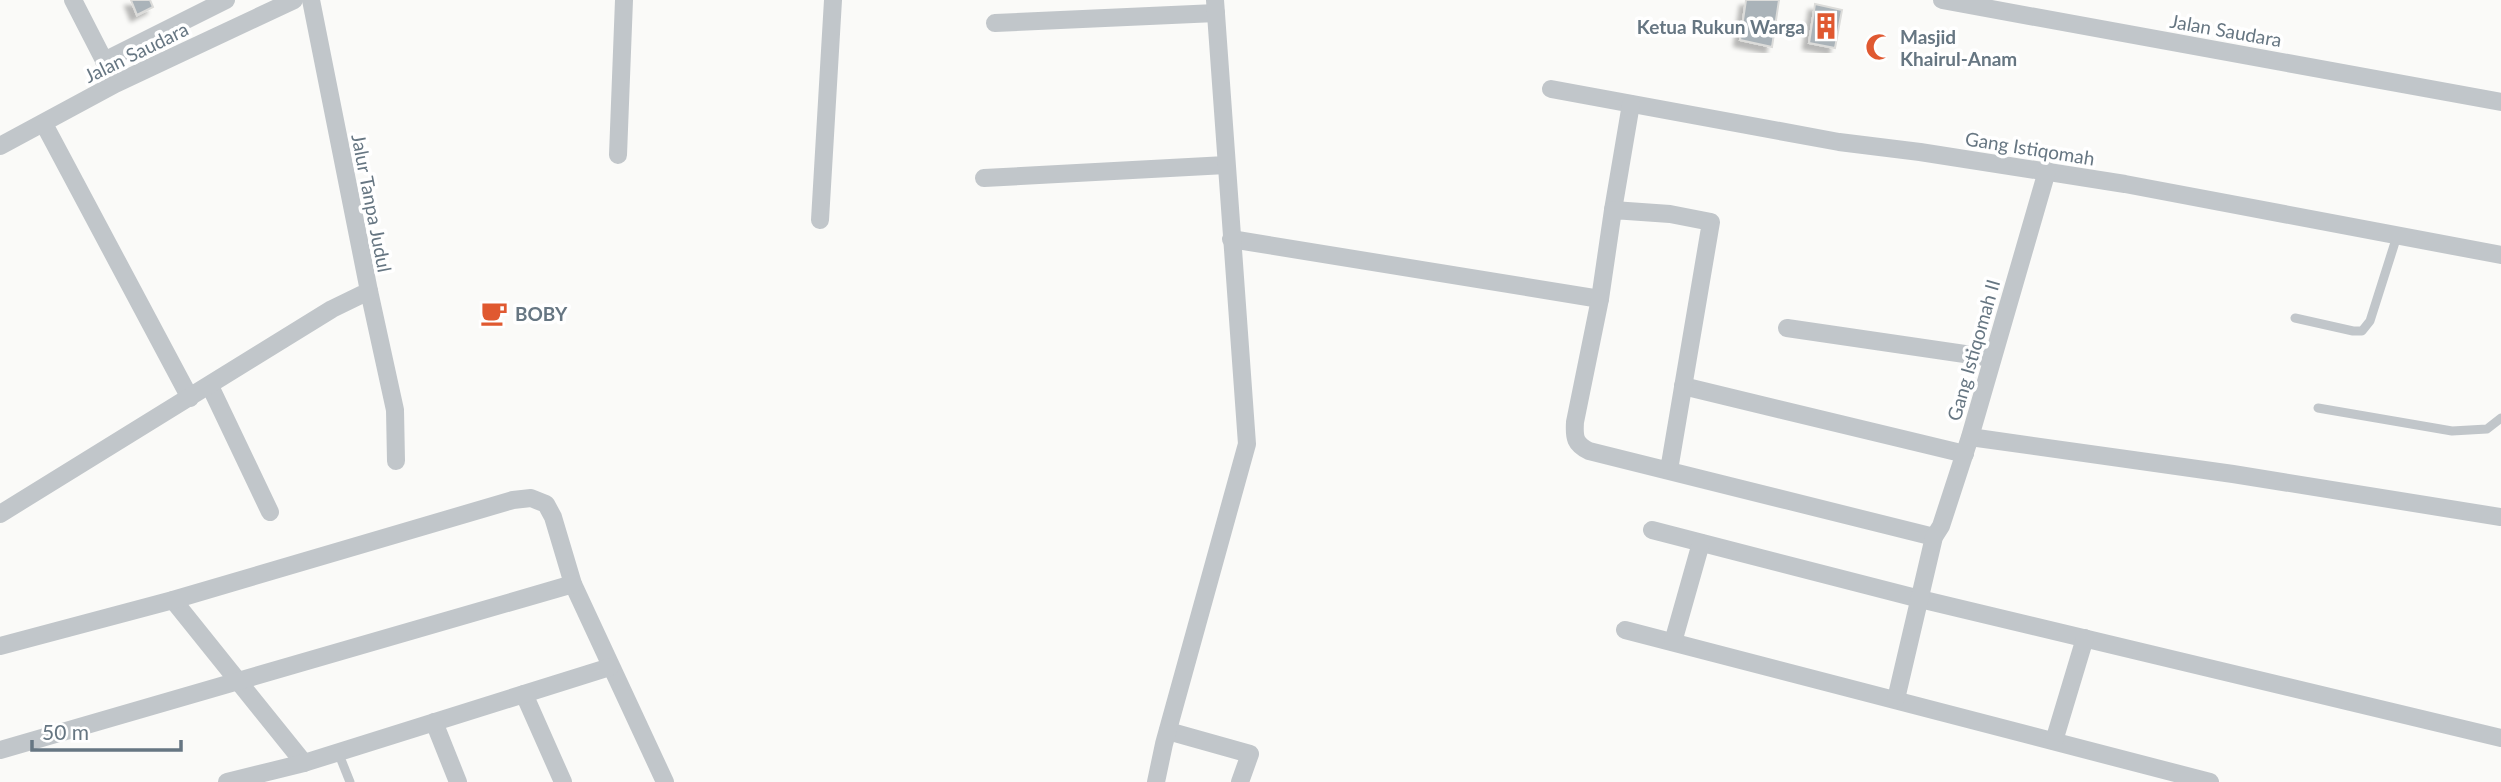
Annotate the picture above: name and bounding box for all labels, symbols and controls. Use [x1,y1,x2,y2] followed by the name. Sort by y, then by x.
[2168,9,2284,51] street label: Jalan Saudara
[1811,11,1841,41] building icon: Ketua Rukun Warga
[1637,15,1805,38] place label: Ketua Rukun Warga
[80,17,192,87] street label: Jalan Saudara
[1900,25,2017,70] place label: Masjid Khairul-Anam
[1864,32,1894,62] mosque icon: Masjid Khairul-Anam
[1964,126,2096,170] street label: Gang Istiqomah
[347,132,397,274] street label: Jalur Tanpa Judul
[1942,277,2004,423] street label: Gang Istiqomah II
[479,298,509,328] cafe icon: BOBY
[515,302,568,325] place label: BOBY
[32,708,180,752] scale bar
[42,719,89,744] text: 50 m

